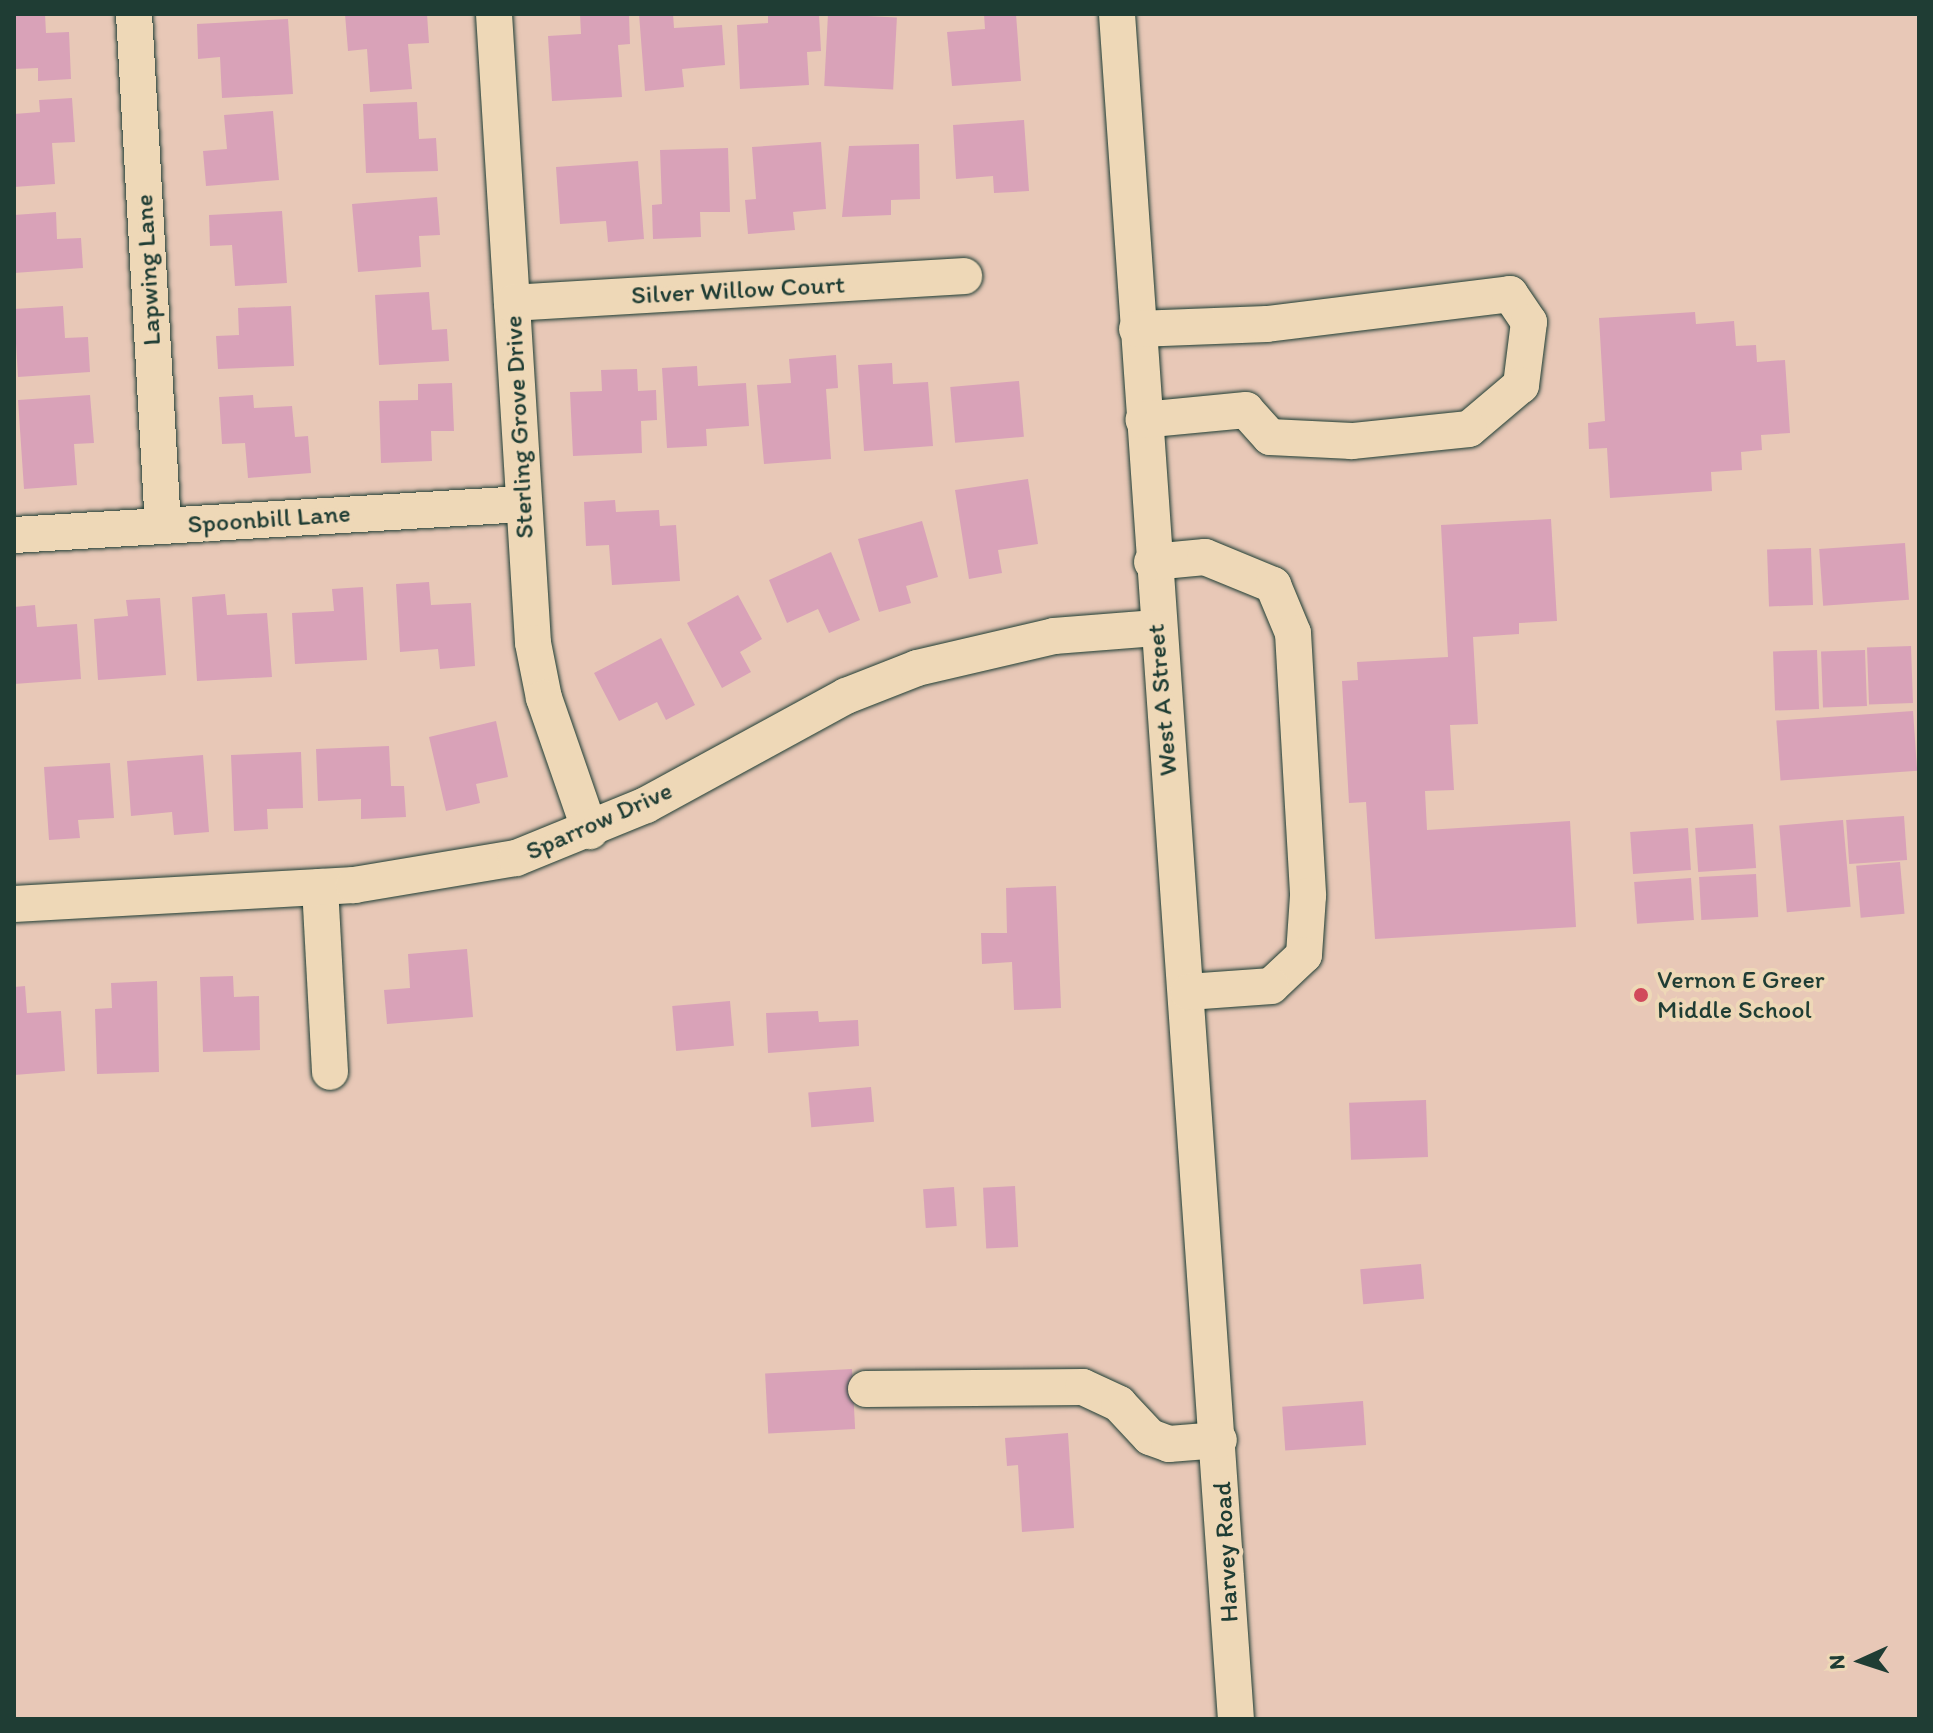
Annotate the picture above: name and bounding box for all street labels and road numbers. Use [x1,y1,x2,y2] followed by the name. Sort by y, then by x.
[128,193,168,347] street label: Lapwing Lane
[630,269,846,311] street label: Silver Willow Court
[498,314,540,540] street label: Sterling Grove Drive
[186,498,352,540] street label: Spoonbill Lane
[1140,623,1184,777] street label: West A Street
[521,775,677,867] street label: Sparrow Drive
[1207,1481,1245,1623] street label: Harvey Road

